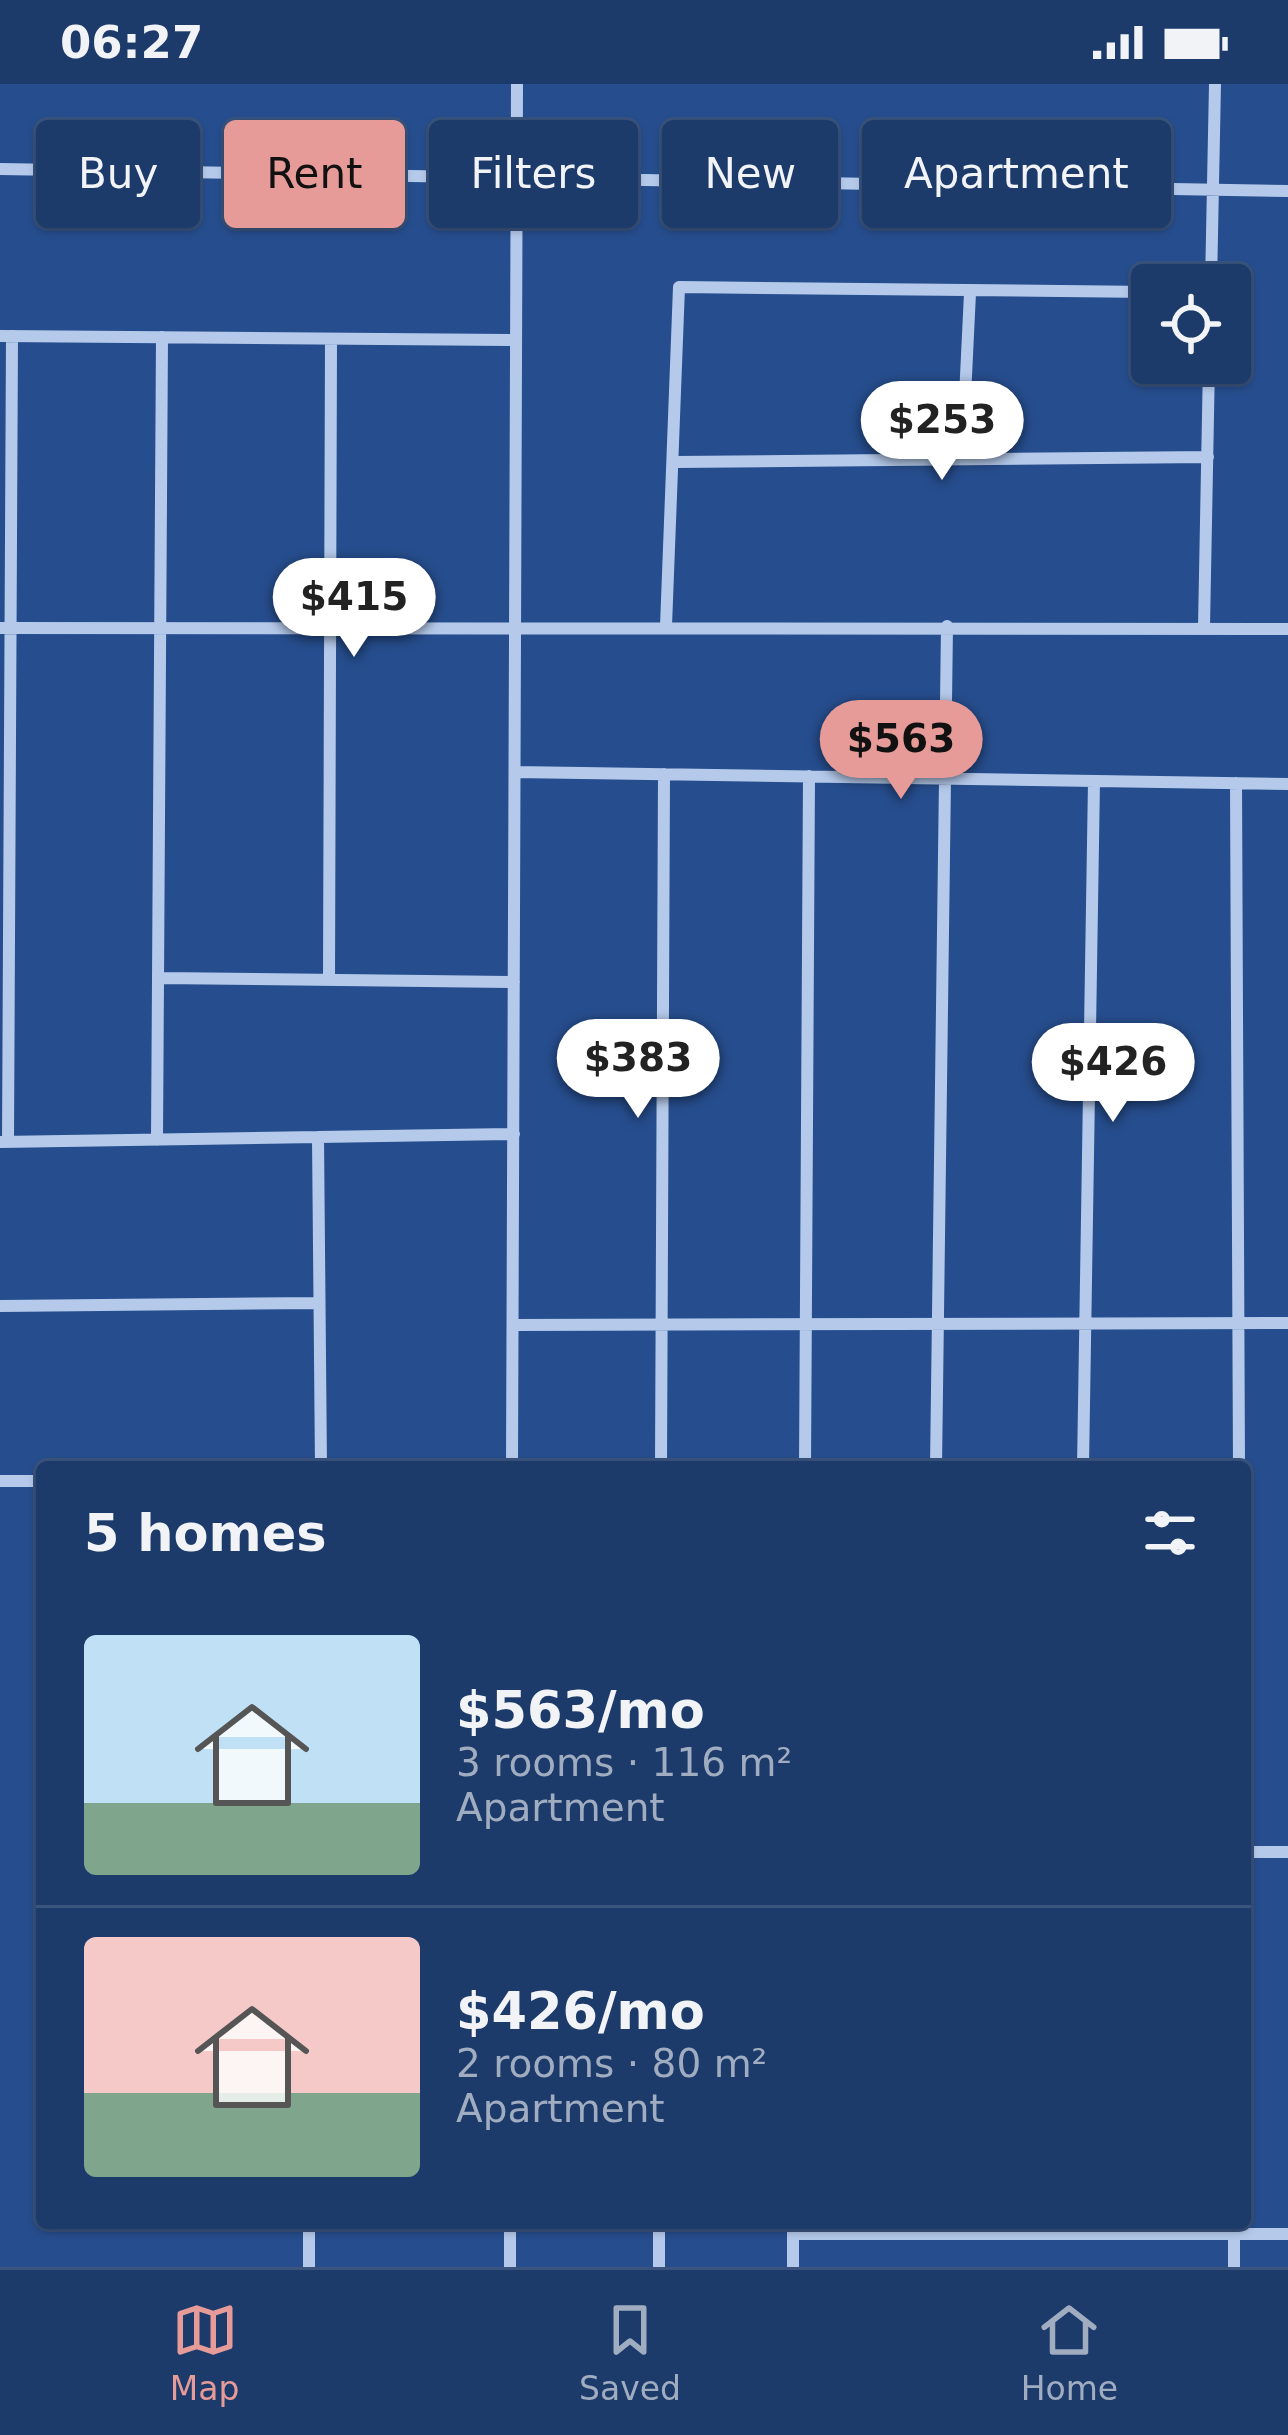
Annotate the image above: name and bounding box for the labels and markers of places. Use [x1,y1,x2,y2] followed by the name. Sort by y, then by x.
[871,381,1013,483] pin: $253
[283,558,425,660] pin: $415
[830,700,972,802] pin: $563
[567,1019,709,1121] pin: $383
[1042,1023,1184,1125] pin: $426

